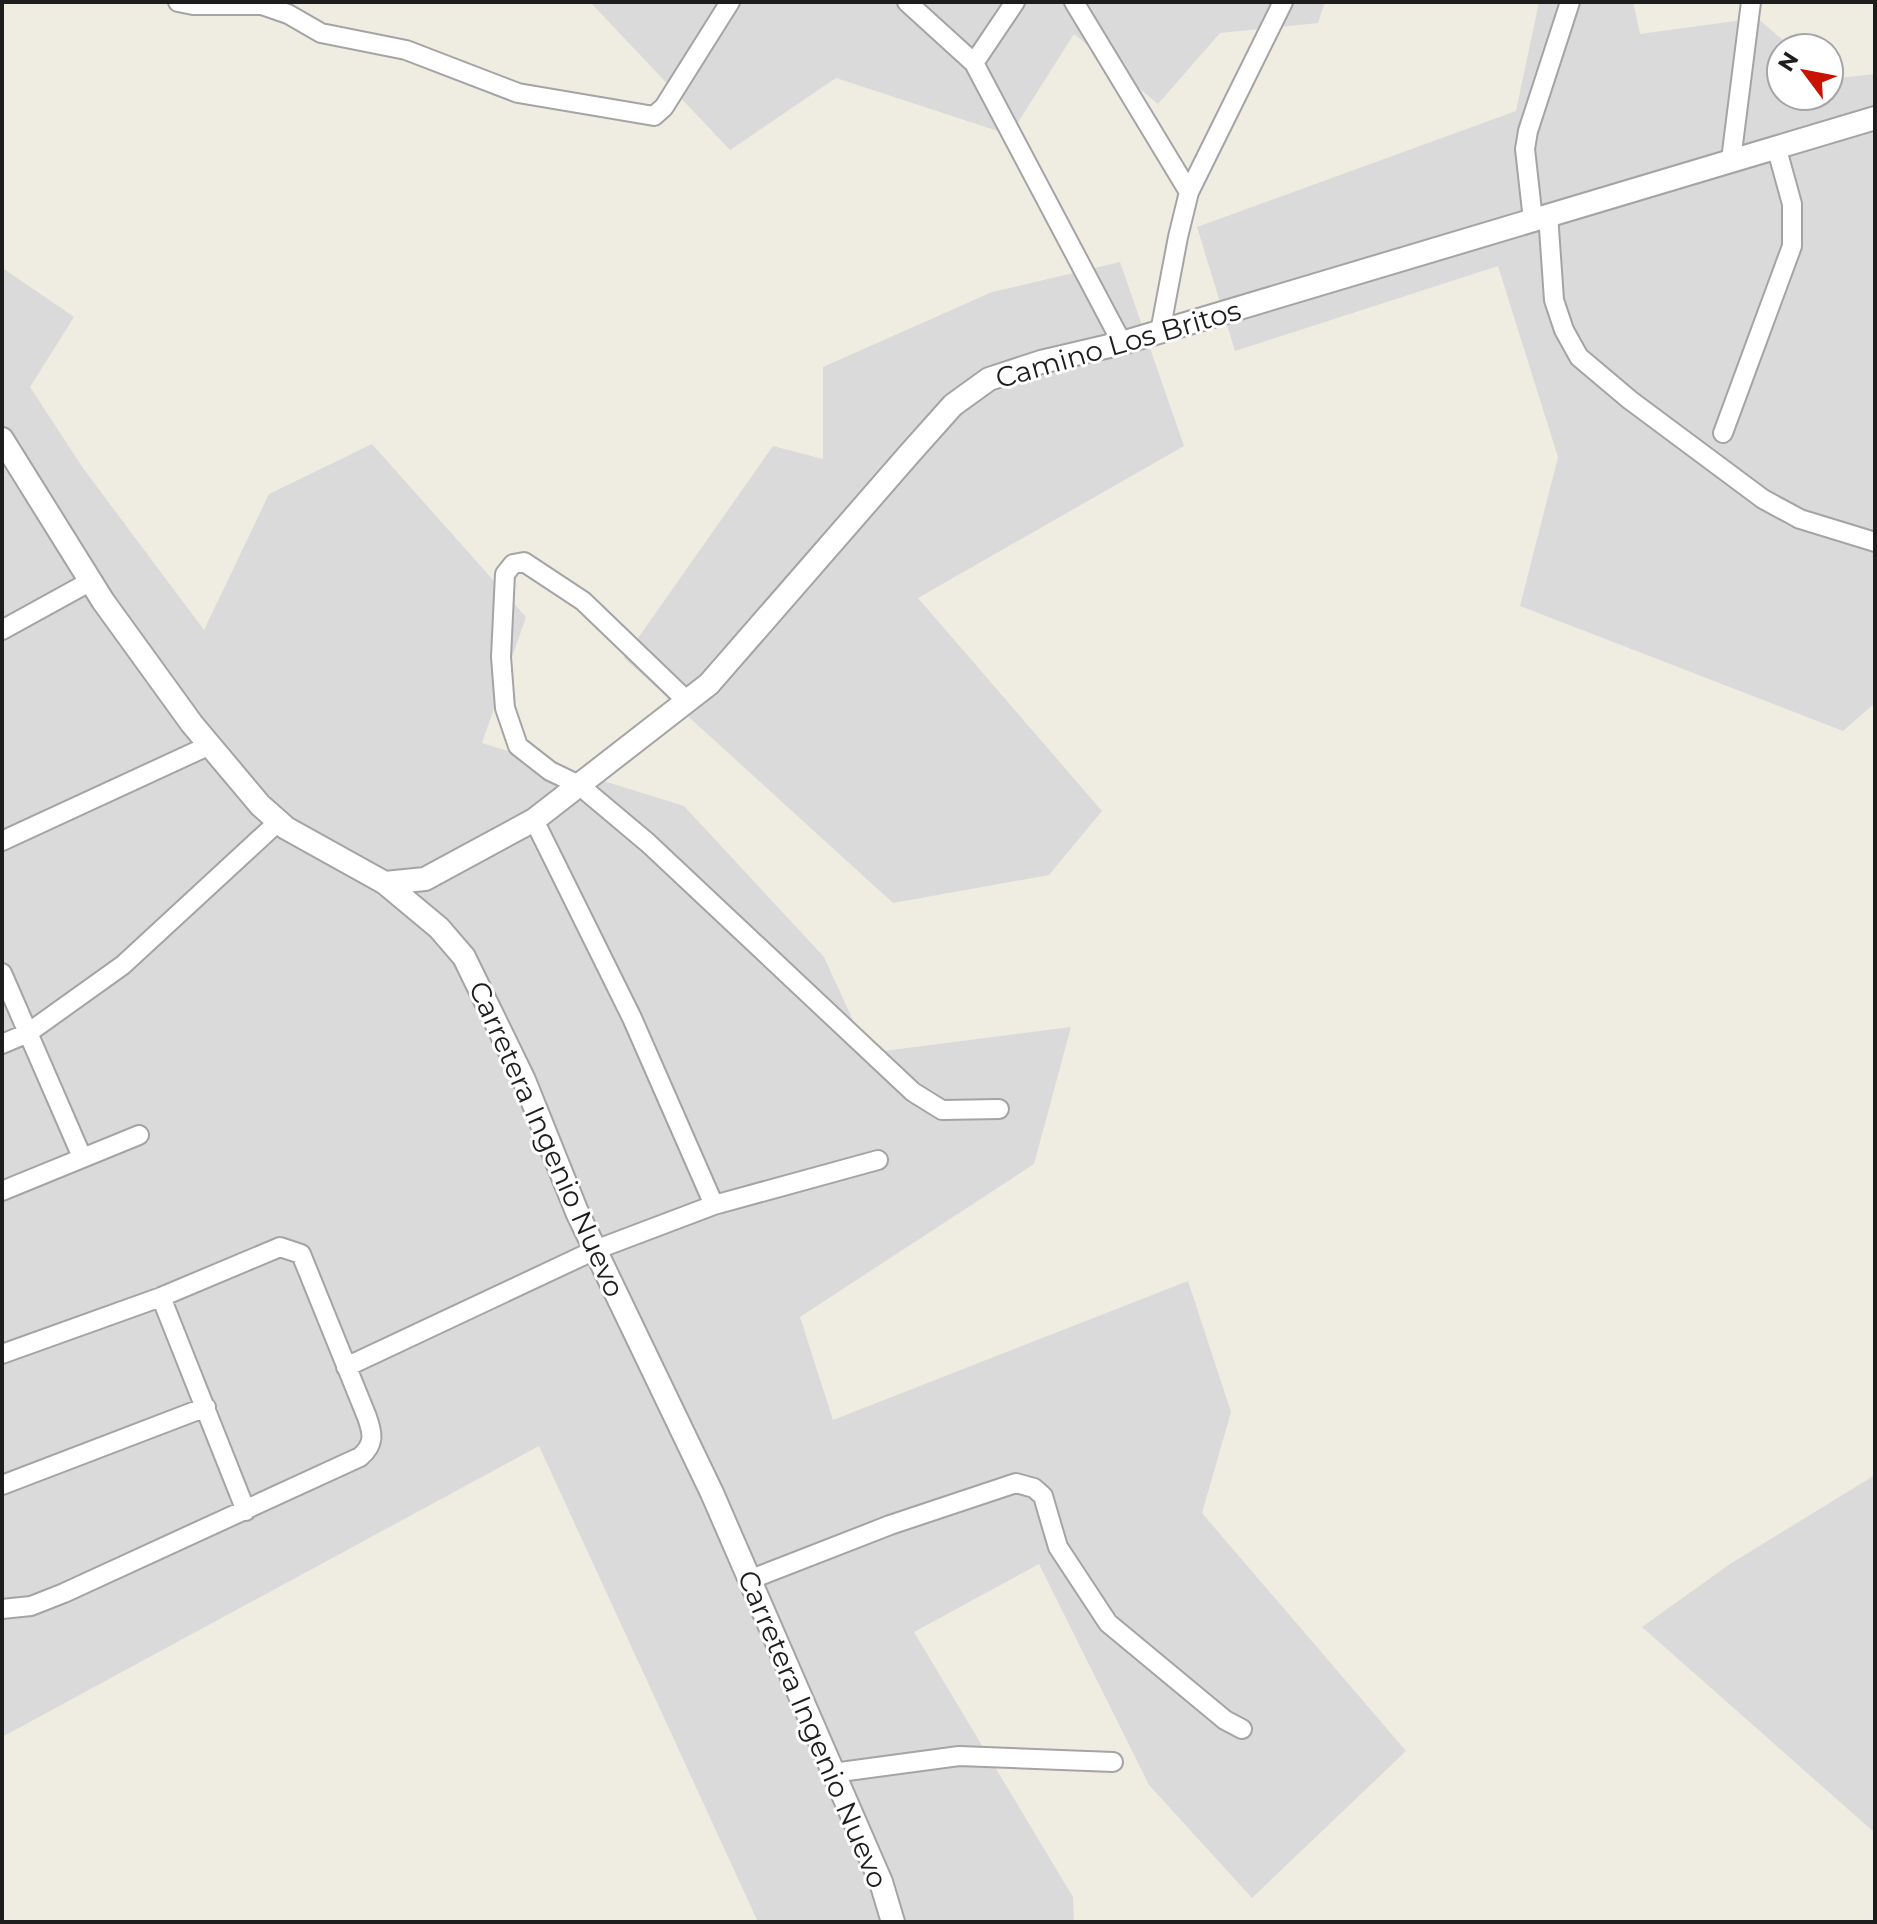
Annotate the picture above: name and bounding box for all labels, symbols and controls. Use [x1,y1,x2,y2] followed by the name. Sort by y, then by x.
[1765,32,1845,112] north arrow
[1772,47,1805,76] text: N
[991,293,1245,395] street label: Camino Los Britos
[462,976,632,1302] street label: Carretera Ingenio Nuevo
[731,1565,895,1893] street label: Carretera Ingenio Nuevo

